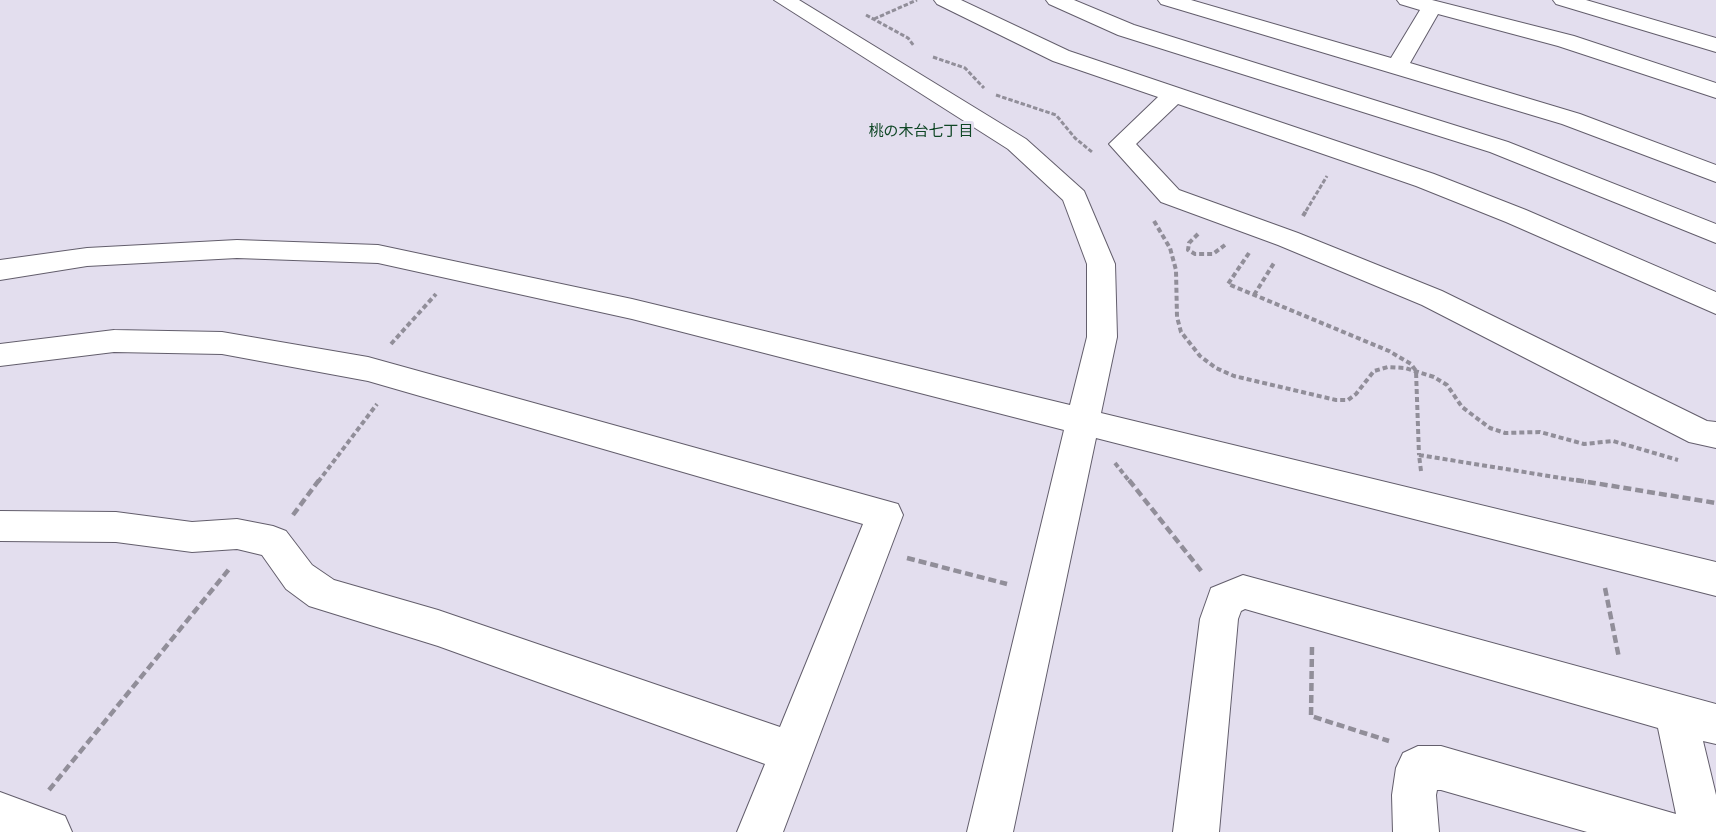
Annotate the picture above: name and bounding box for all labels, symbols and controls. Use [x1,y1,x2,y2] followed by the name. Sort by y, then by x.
[869,122,973,140] district label: 桃の木台七丁目

